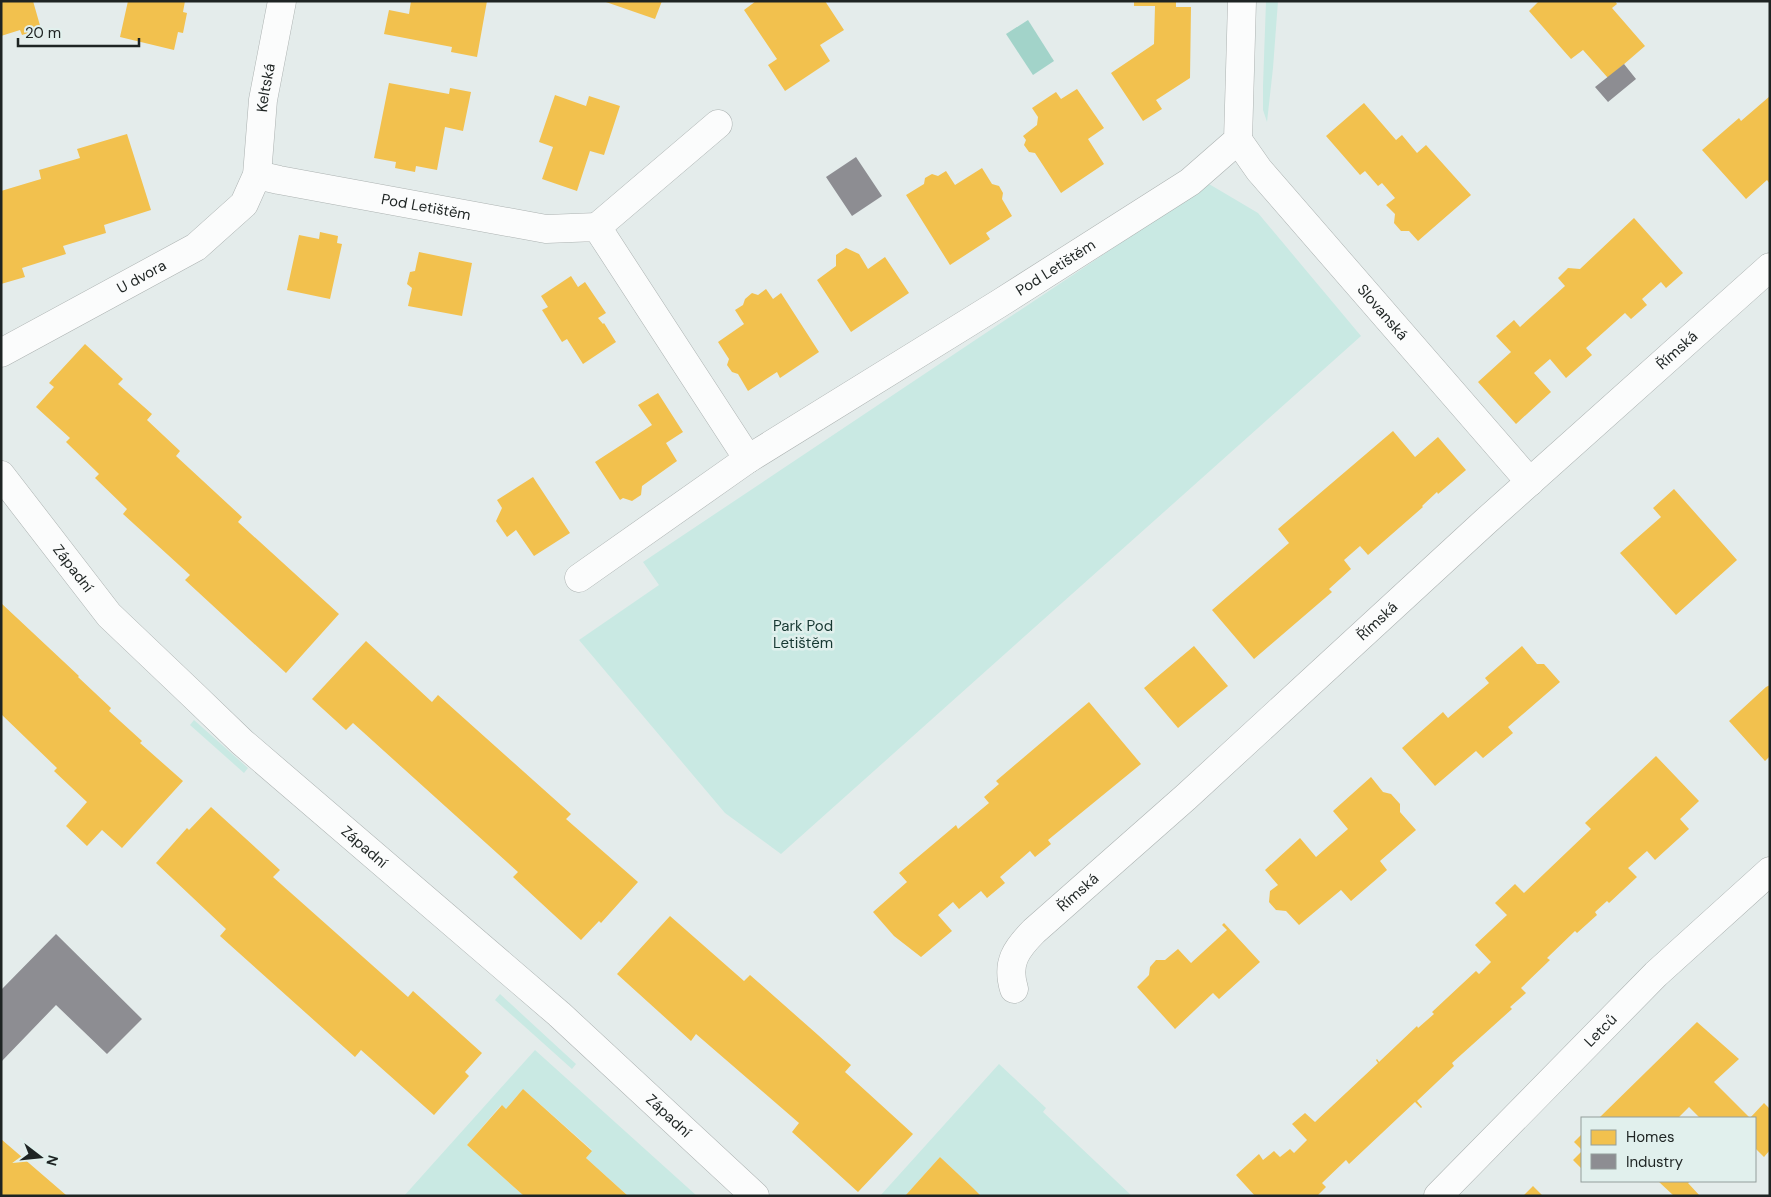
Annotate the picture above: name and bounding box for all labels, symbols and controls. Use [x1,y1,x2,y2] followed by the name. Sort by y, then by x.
[18,15,139,47] scale bar
[25,23,61,43] text: 20 m
[252,62,280,113] street label: Keltská
[380,189,472,225] street label: Pod Letištěm
[1012,235,1099,300] street label: Pod Letištěm
[113,255,170,298] street label: U dvora
[1353,280,1412,345] street label: Slovanská
[1652,326,1702,374] street label: Římská
[48,540,98,597] street label: Západní
[1352,597,1402,645] street label: Římská
[773,616,833,653] park label: Park Pod Letištěm
[337,821,392,873] street label: Západní
[1053,869,1103,916] street label: Římská
[1580,1010,1621,1051] street label: Letců
[642,1090,696,1142] street label: Západní
[1581,1117,1756,1182] legend
[1626,1127,1675,1147] text: Homes
[15,1132,65,1182] north arrow
[1626,1152,1684,1172] text: Industry
[42,1153,63,1168] text: N

